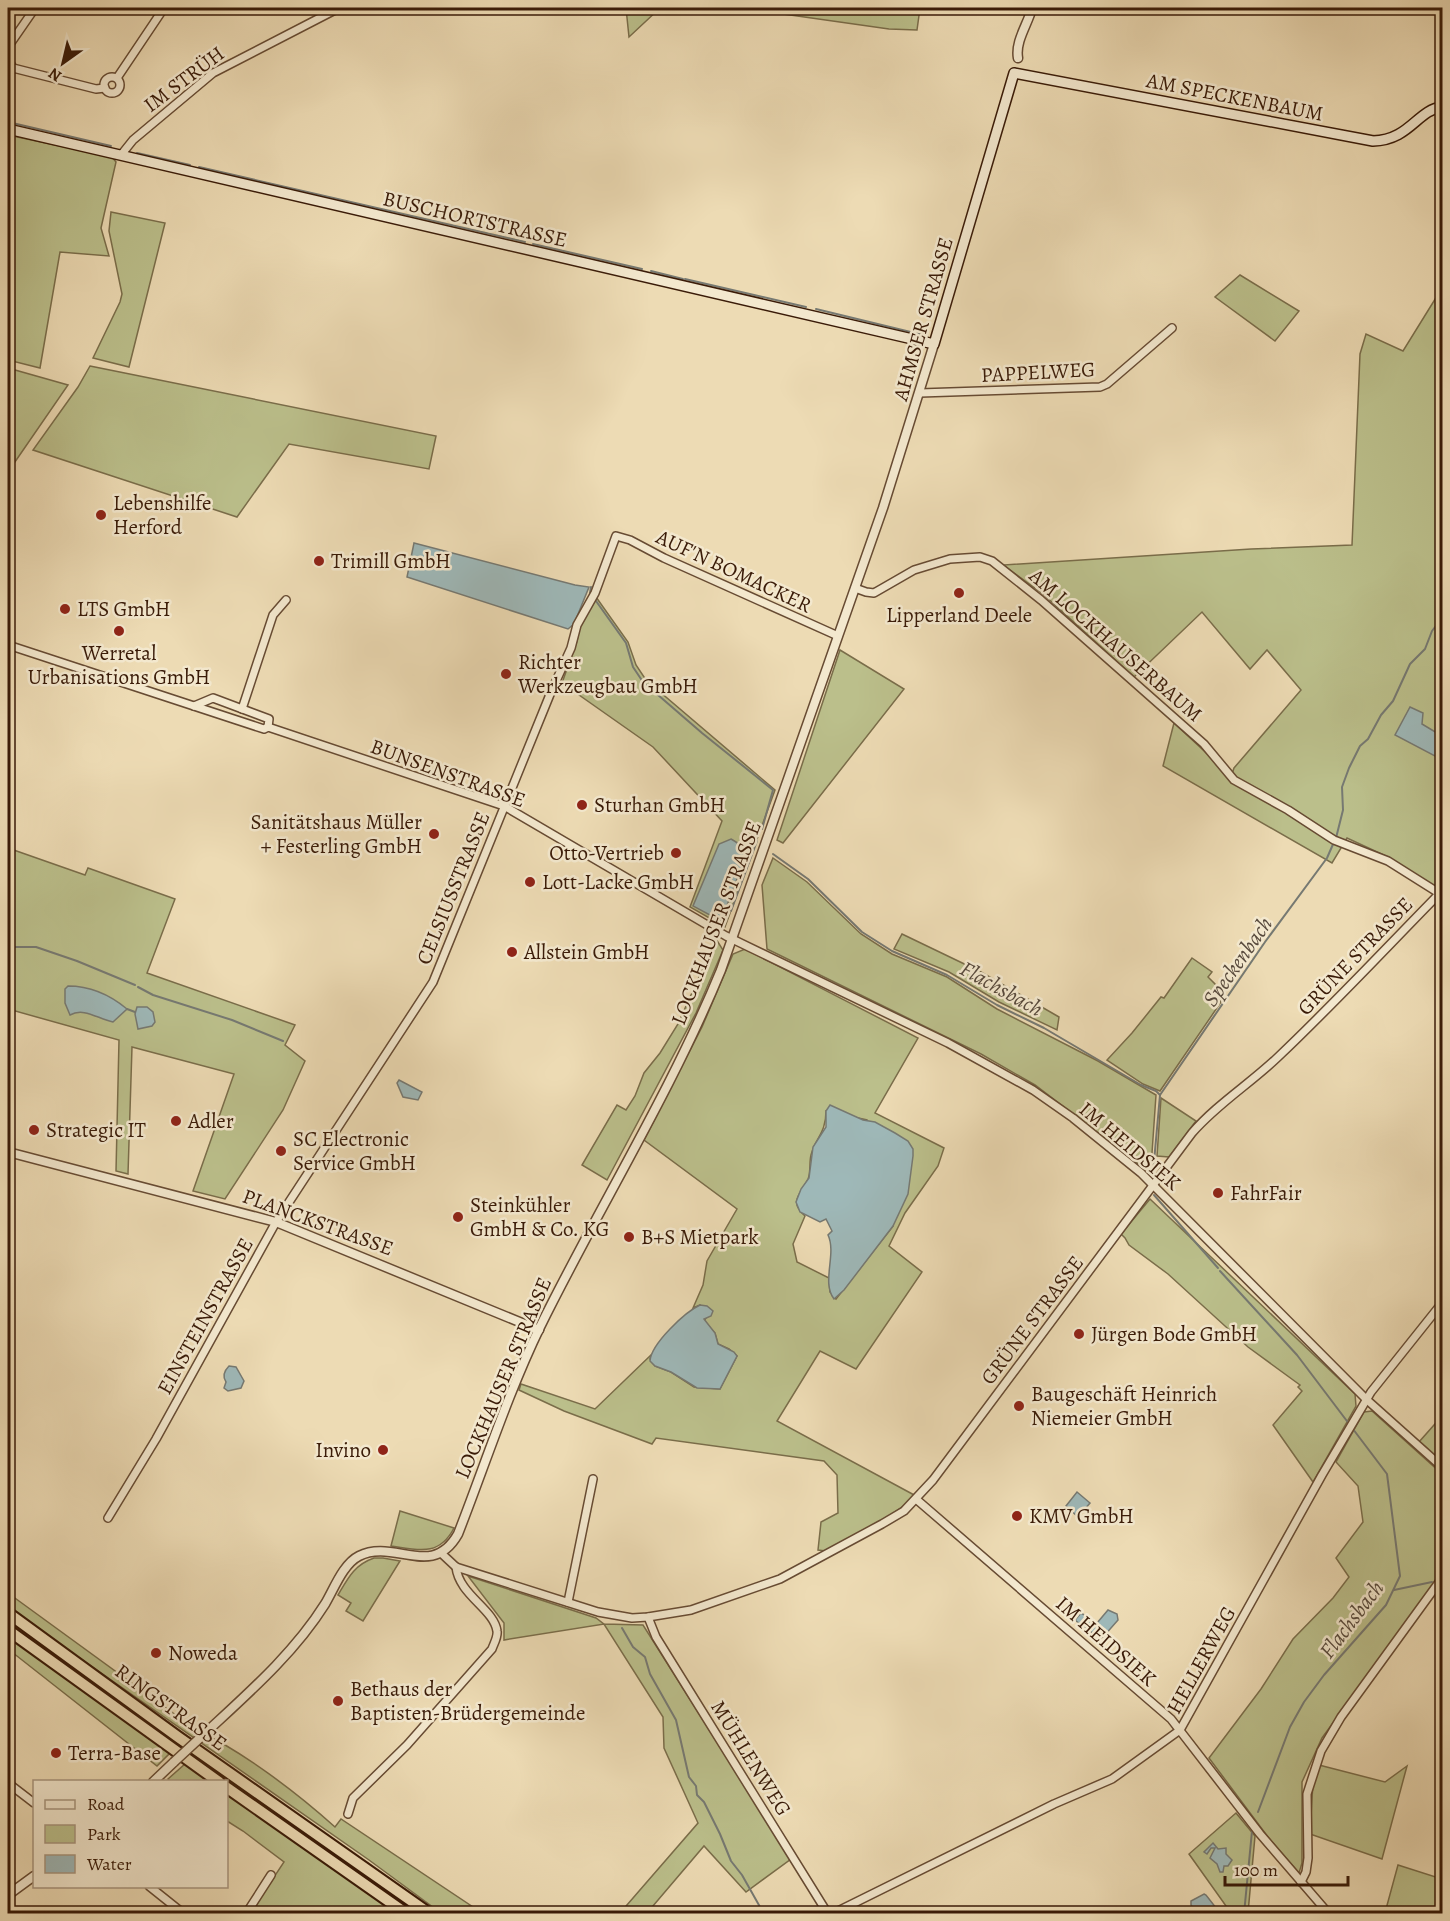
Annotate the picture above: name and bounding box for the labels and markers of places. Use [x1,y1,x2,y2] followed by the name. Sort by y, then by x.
[113,489,211,541] place label: Lebenshilfe Herford
[94,508,108,522] marker: Lebenshilfe Herford
[331,547,451,575] place label: Trimill GmbH
[312,554,326,568] marker: Trimill GmbH
[952,586,966,600] marker: Lipperland Deele
[77,595,171,623] place label: LTS GmbH
[886,601,1032,629] place label: Lipperland Deele
[58,602,72,616] marker: LTS GmbH
[112,624,126,638] marker: Werretal Urbanisations GmbH
[28,639,210,691] place label: Werretal Urbanisations GmbH
[517,648,698,700] place label: Richter Werkzeugbau GmbH
[499,667,513,681] marker: Richter Werkzeugbau GmbH
[594,791,725,819] place label: Sturhan GmbH
[575,798,589,812] marker: Sturhan GmbH
[251,808,422,860] place label: Sanitätshaus Müller + Festerling GmbH
[427,827,441,841] marker: Sanitätshaus Müller + Festerling GmbH
[549,839,664,867] place label: Otto-Vertrieb
[669,846,683,860] marker: Otto-Vertrieb
[542,868,694,896] place label: Lott-Lacke GmbH
[523,875,537,889] marker: Lott-Lacke GmbH
[523,938,650,966] place label: Allstein GmbH
[505,945,519,959] marker: Allstein GmbH
[187,1107,234,1135] place label: Adler
[169,1114,183,1128] marker: Adler
[46,1116,146,1144] place label: Strategic IT
[27,1123,41,1137] marker: Strategic IT
[293,1125,416,1177] place label: SC Electronic Service GmbH
[274,1144,288,1158] marker: SC Electronic Service GmbH
[1230,1179,1302,1207] place label: FahrFair
[1211,1186,1225,1200] marker: FahrFair
[470,1191,609,1243] place label: Steinkühler GmbH & Co. KG
[451,1210,465,1224] marker: Steinkühler GmbH & Co. KG
[641,1223,759,1251] place label: B+S Mietpark
[622,1230,636,1244] marker: B+S Mietpark
[1091,1320,1257,1348] place label: Jürgen Bode GmbH
[1072,1327,1086,1341] marker: Jürgen Bode GmbH
[1031,1380,1217,1432] place label: Baugeschäft Heinrich Niemeier GmbH
[1012,1399,1026,1413] marker: Baugeschäft Heinrich Niemeier GmbH
[315,1436,371,1464] place label: Invino
[376,1443,390,1457] marker: Invino
[1029,1502,1134,1530] place label: KMV GmbH
[1010,1509,1024,1523] marker: KMV GmbH
[168,1639,238,1667] place label: Noweda
[149,1646,163,1660] marker: Noweda
[350,1675,585,1727] place label: Bethaus der Baptisten-Brüdergemeinde
[331,1694,345,1708] marker: Bethaus der Baptisten-Brüdergemeinde
[68,1739,161,1767] place label: Terra-Base
[49,1746,63,1760] marker: Terra-Base

